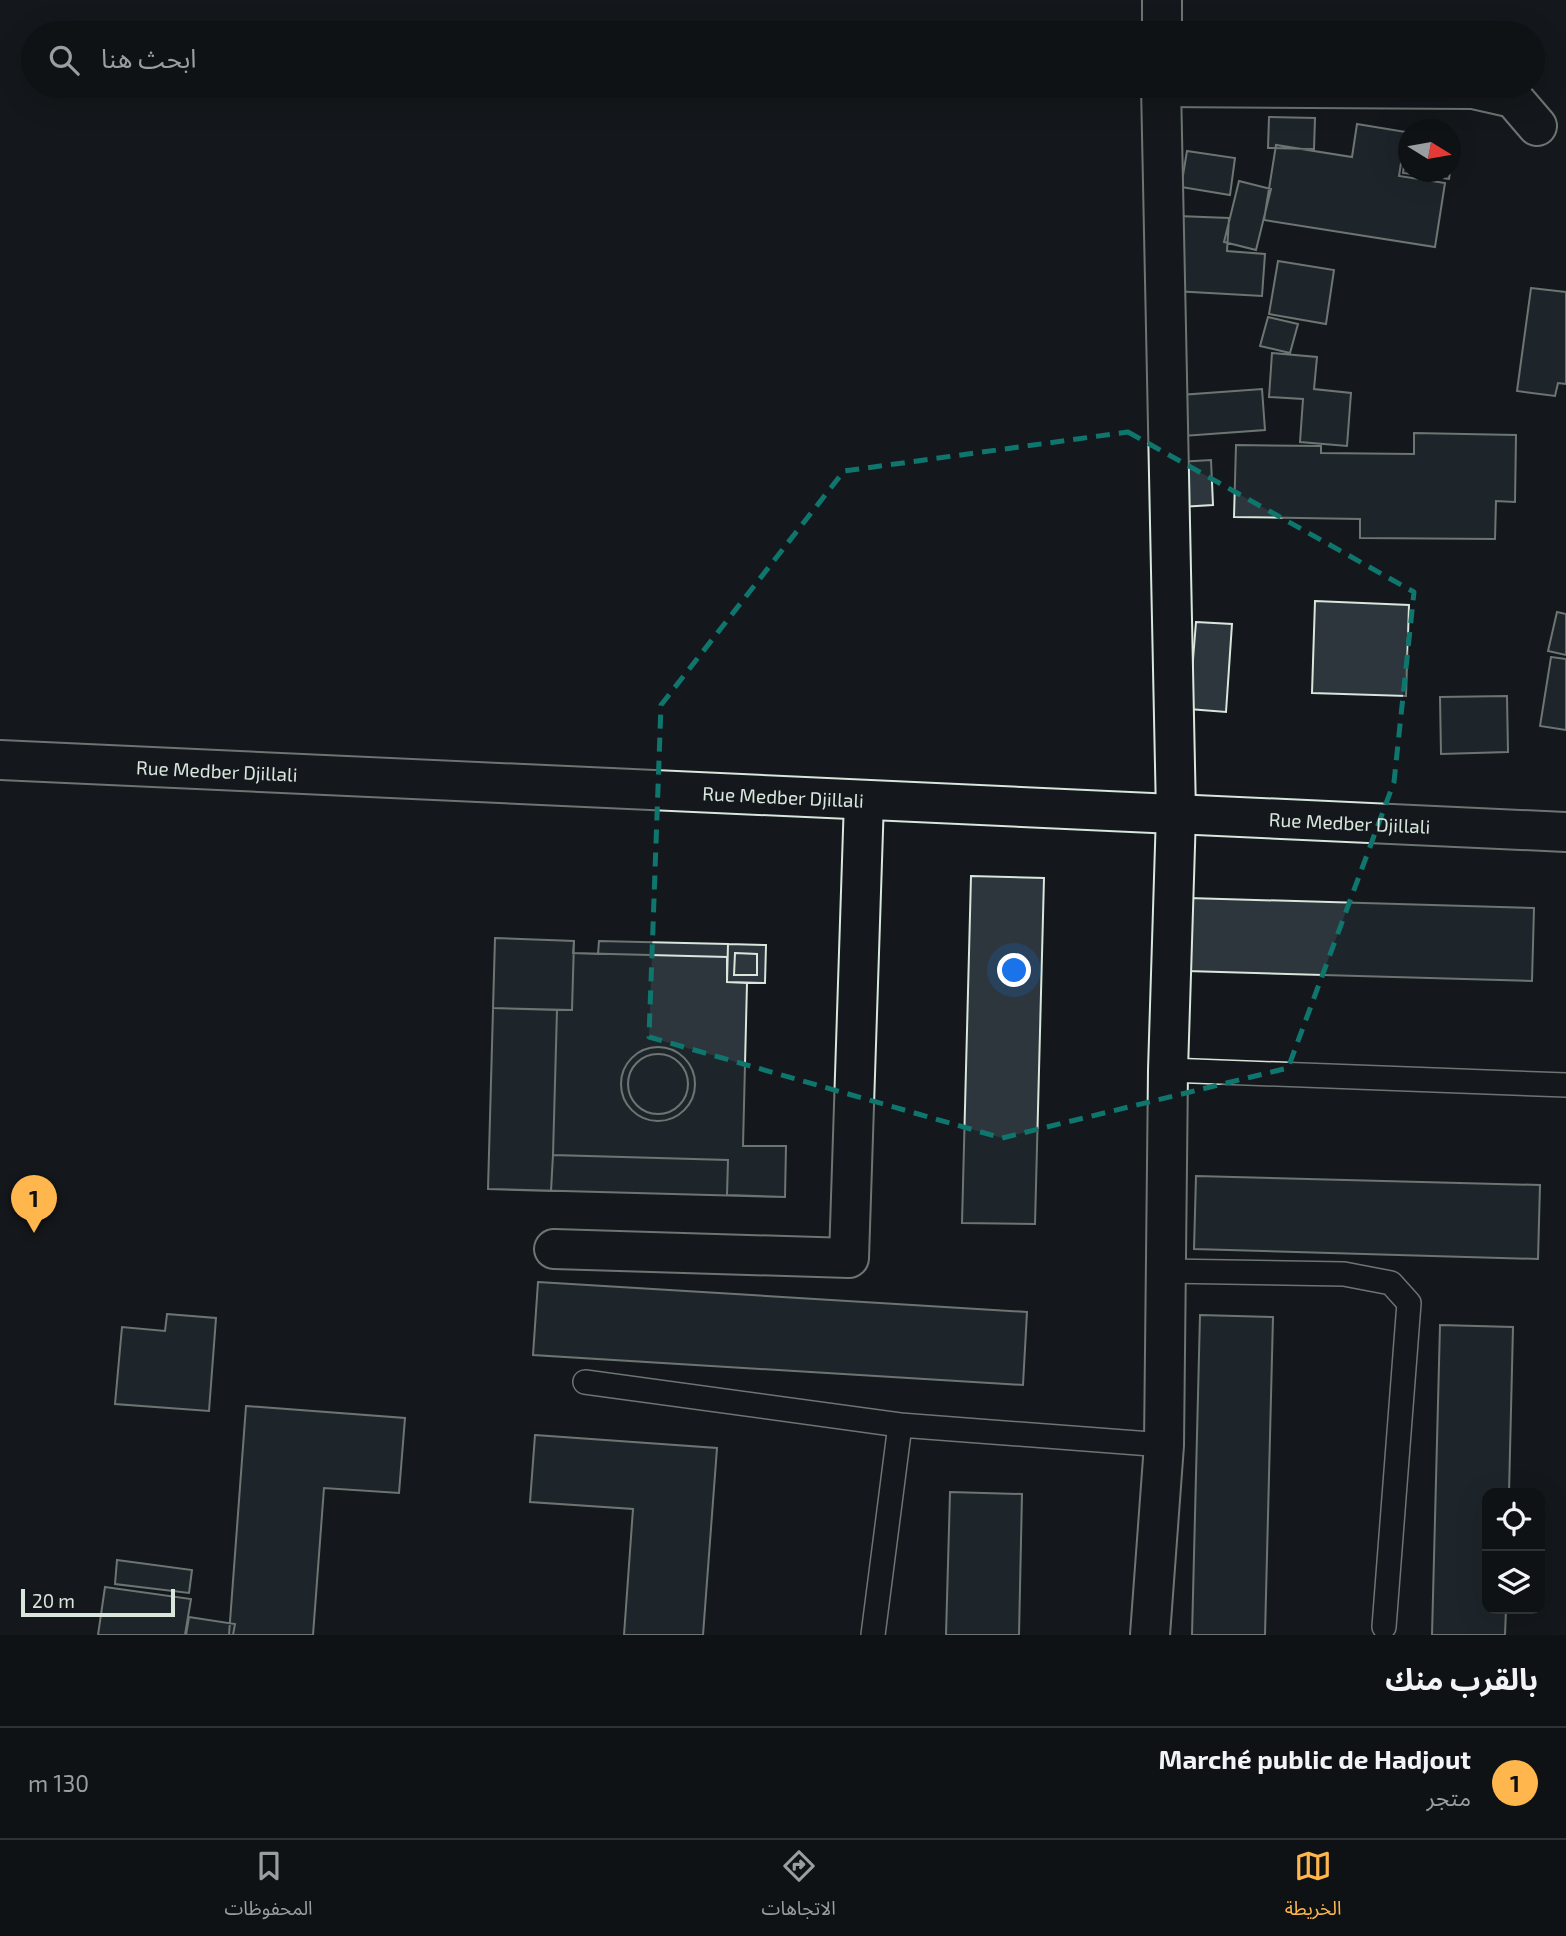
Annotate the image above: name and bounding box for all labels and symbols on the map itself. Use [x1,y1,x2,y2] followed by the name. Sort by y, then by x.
[1398,119,1461,182] north arrow
[136,755,298,785] street label: Rue Medber Djillali
[702,781,864,811] street label: Rue Medber Djillali
[1268,807,1431,837] street label: Rue Medber Djillali
[997,953,1031,987] your location
[11,1175,57,1233] pin: 1
[21,1586,175,1618] scale bar

